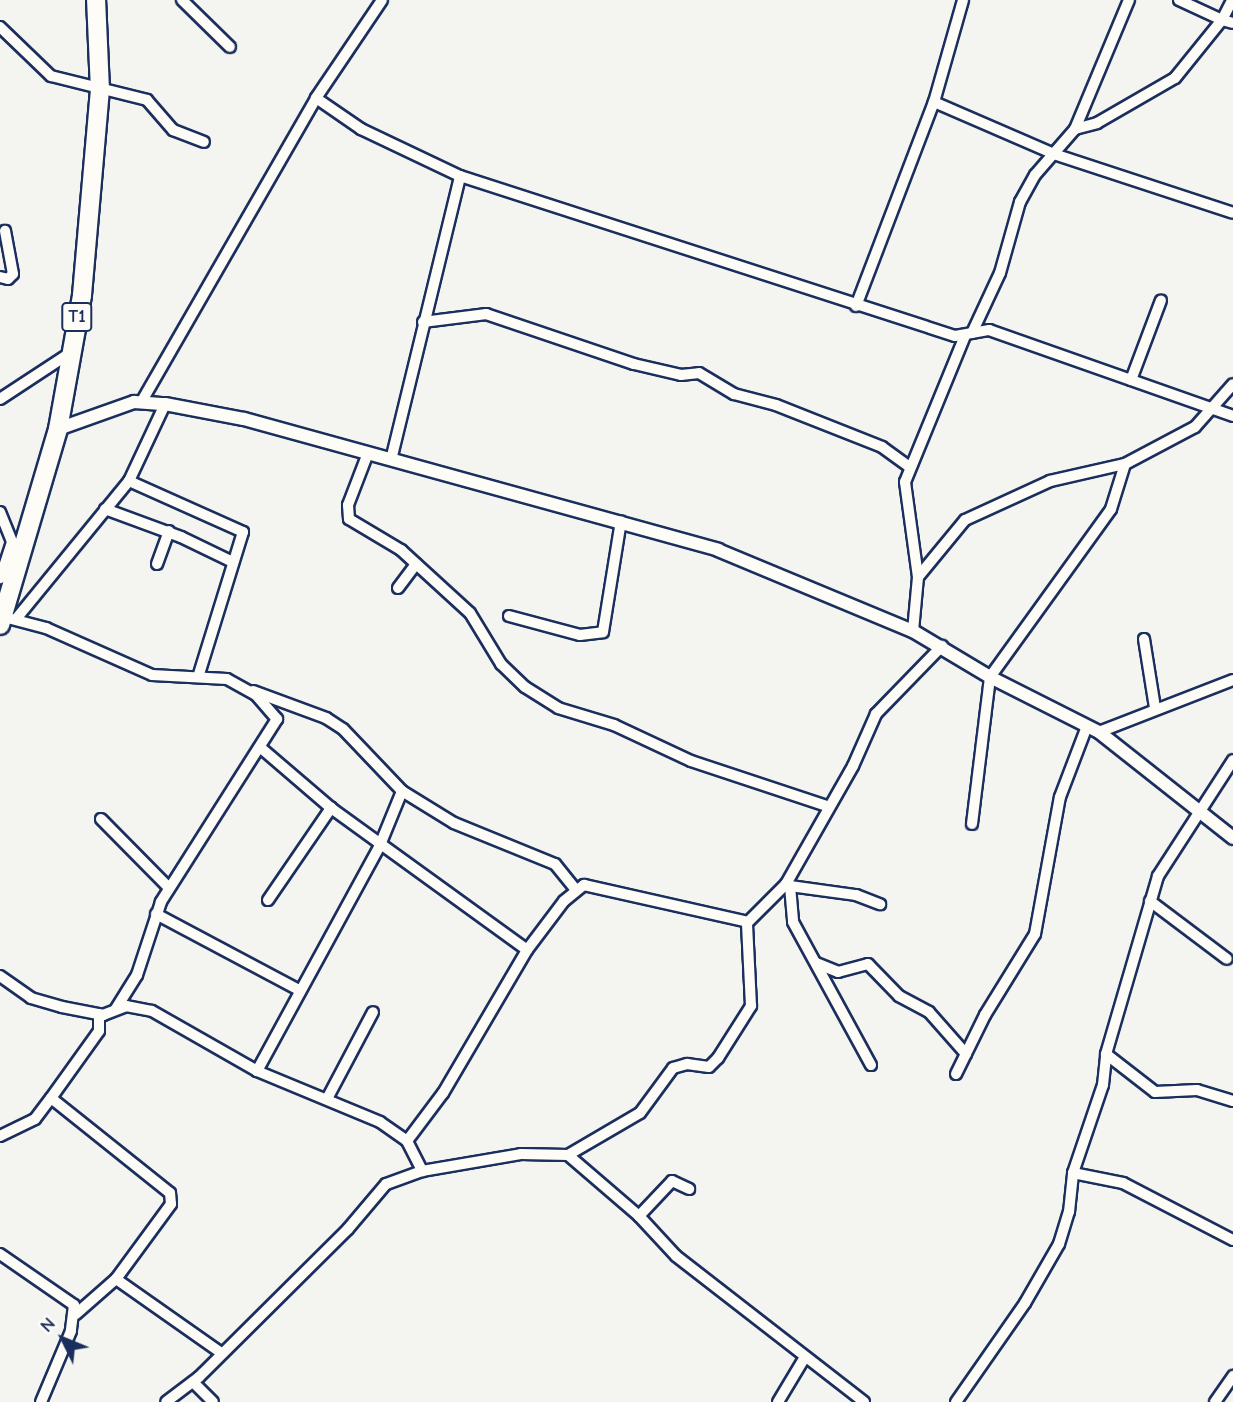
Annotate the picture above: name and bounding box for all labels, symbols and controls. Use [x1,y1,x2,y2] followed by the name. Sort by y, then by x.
[61,302,93,332] road number: T1
[28,1304,98,1374] north arrow
[35,1313,60,1337] text: N

